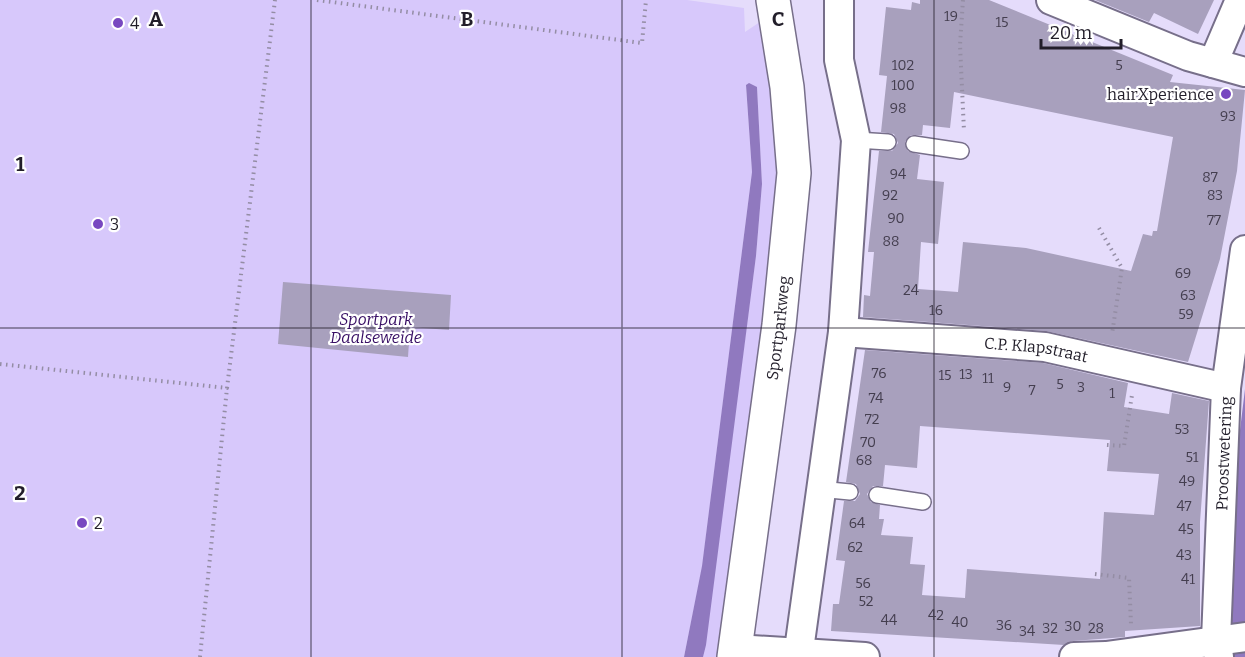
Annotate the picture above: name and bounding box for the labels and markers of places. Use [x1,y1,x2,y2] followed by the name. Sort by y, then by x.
[130,14,140,33] place label: 4
[111,16,125,30] marker: 4
[1107,85,1214,104] place label: hairXperience
[1219,87,1233,101] marker: hairXperience
[110,215,119,234] place label: 3
[91,217,105,231] marker: 3
[94,514,103,533] place label: 2
[75,516,89,530] marker: 2

